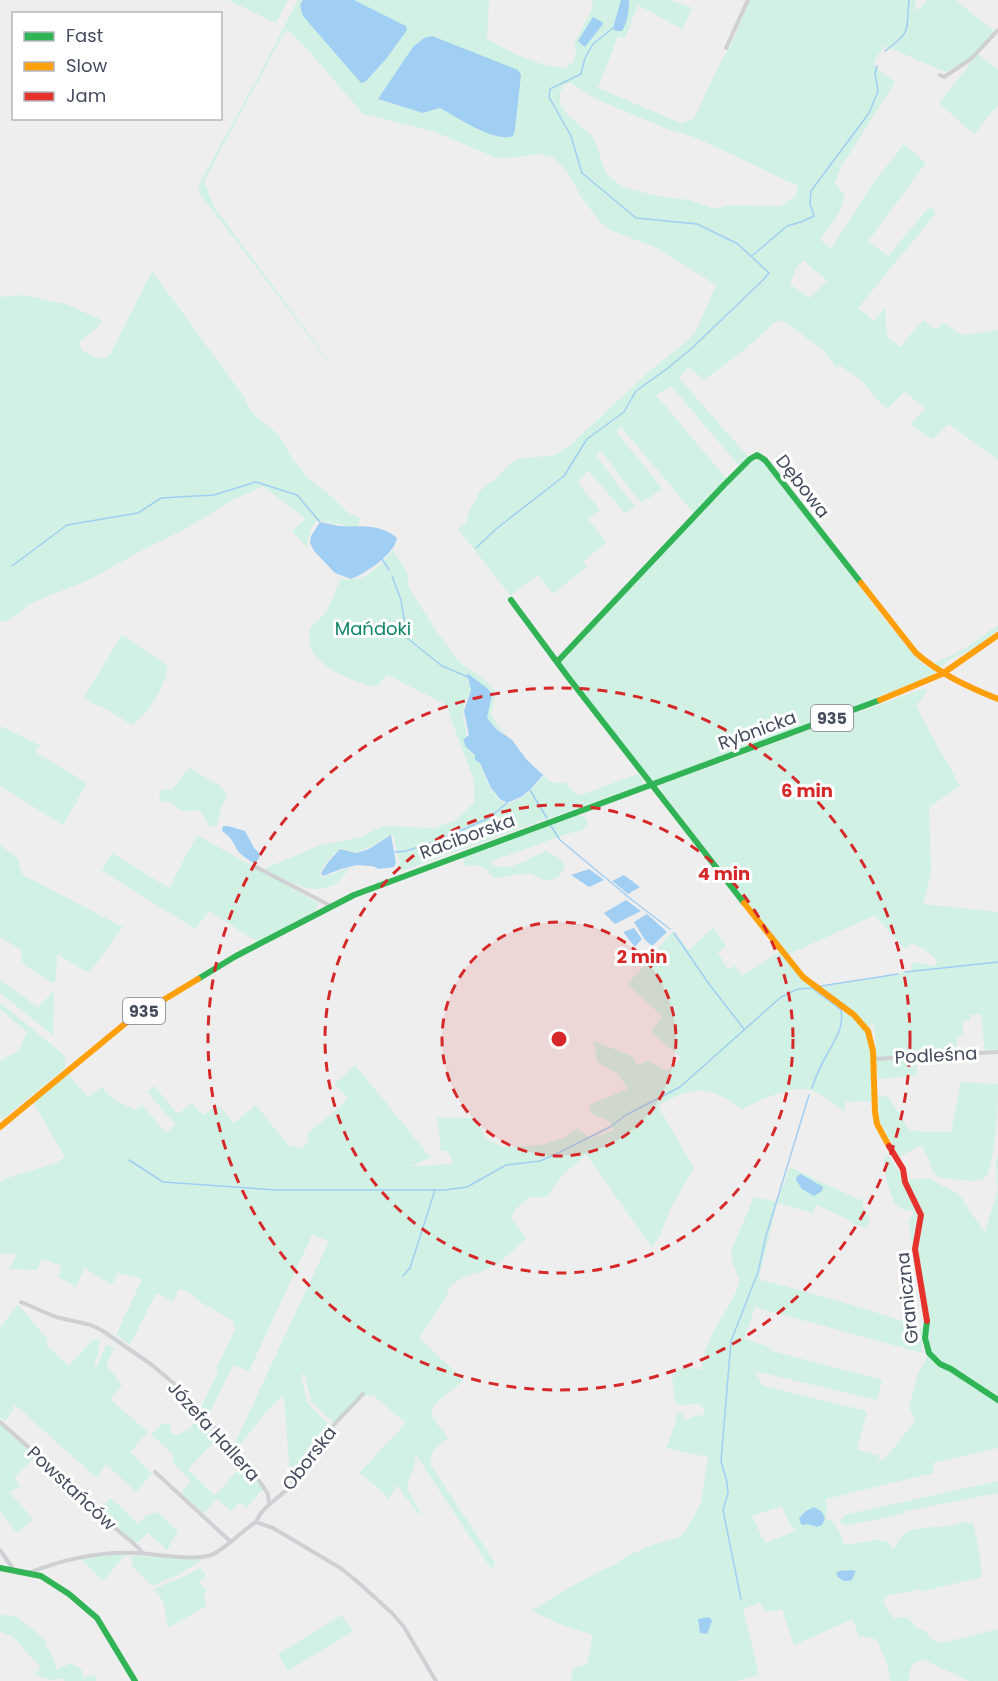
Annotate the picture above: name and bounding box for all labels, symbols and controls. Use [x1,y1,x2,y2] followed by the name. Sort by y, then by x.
[12,12,222,120] legend
[66,23,103,48] text: Fast
[66,53,108,78] text: Slow
[66,83,106,108] text: Jam
[770,449,836,523] street label: Dębowa
[335,616,411,641] park label: Mańdoki
[714,704,800,756] street label: Rybnicka
[811,705,853,731] road number: 935
[781,778,833,803] text: 6 min
[416,807,518,865] street label: Raciborska
[698,861,750,886] text: 4 min
[617,944,667,969] text: 2 min
[123,998,165,1024] road number: 935
[549,1029,569,1049] centre of rings
[894,1040,978,1070] street label: Podleśna
[890,1251,924,1345] street label: Graniczna
[162,1376,266,1486] street label: Józefa Hallera
[276,1421,342,1495] street label: Oborska
[22,1440,122,1536] street label: Powstańców

